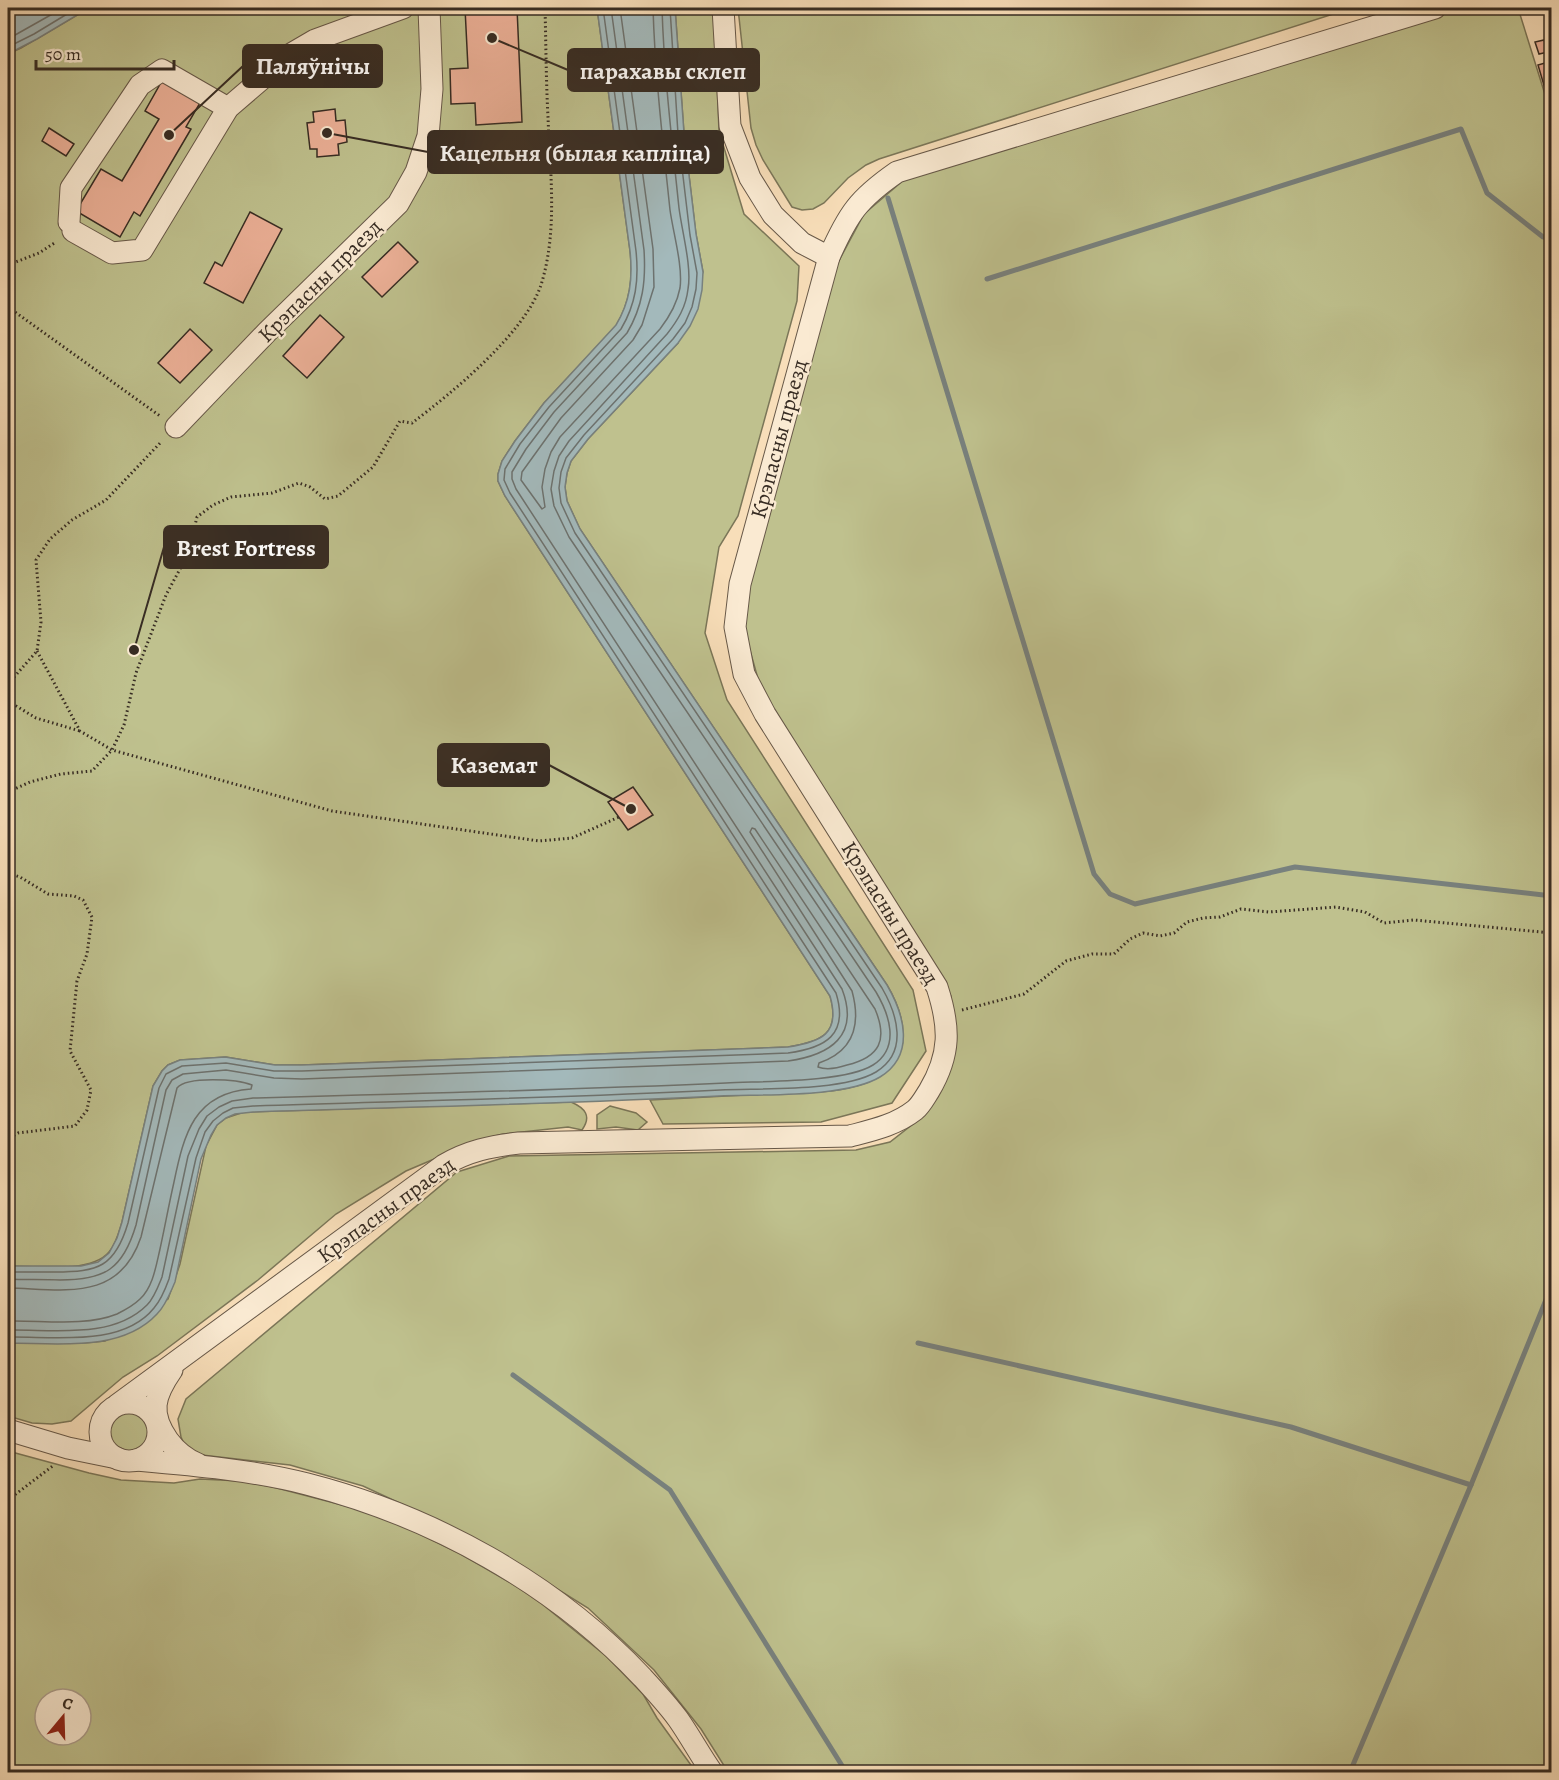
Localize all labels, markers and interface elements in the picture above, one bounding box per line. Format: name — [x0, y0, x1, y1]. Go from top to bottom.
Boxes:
scale bar — [36, 33, 174, 71]
text: 50 m — [45, 42, 81, 66]
callout: Паляўнічы — [243, 45, 382, 87]
callout: парахавы склеп — [568, 49, 759, 91]
text: Паляўнічы — [256, 50, 370, 82]
text: парахавы склеп — [580, 55, 746, 87]
callout: Кацельня (былая капліца) — [428, 131, 723, 173]
text: Кацельня (былая капліца) — [439, 137, 711, 169]
street label: Крэпасны праезд — [252, 212, 389, 349]
street label: Крэпасны праезд — [743, 356, 815, 522]
callout: Brest Fortress — [164, 526, 328, 568]
text: Brest Fortress — [176, 532, 316, 564]
callout: Каземат — [438, 744, 549, 786]
text: Каземат — [450, 749, 538, 781]
street label: Крэпасны праезд — [834, 836, 946, 991]
street label: Крэпасны праезд — [311, 1150, 461, 1270]
north arrow — [33, 1687, 93, 1747]
text: С — [59, 1692, 76, 1716]

